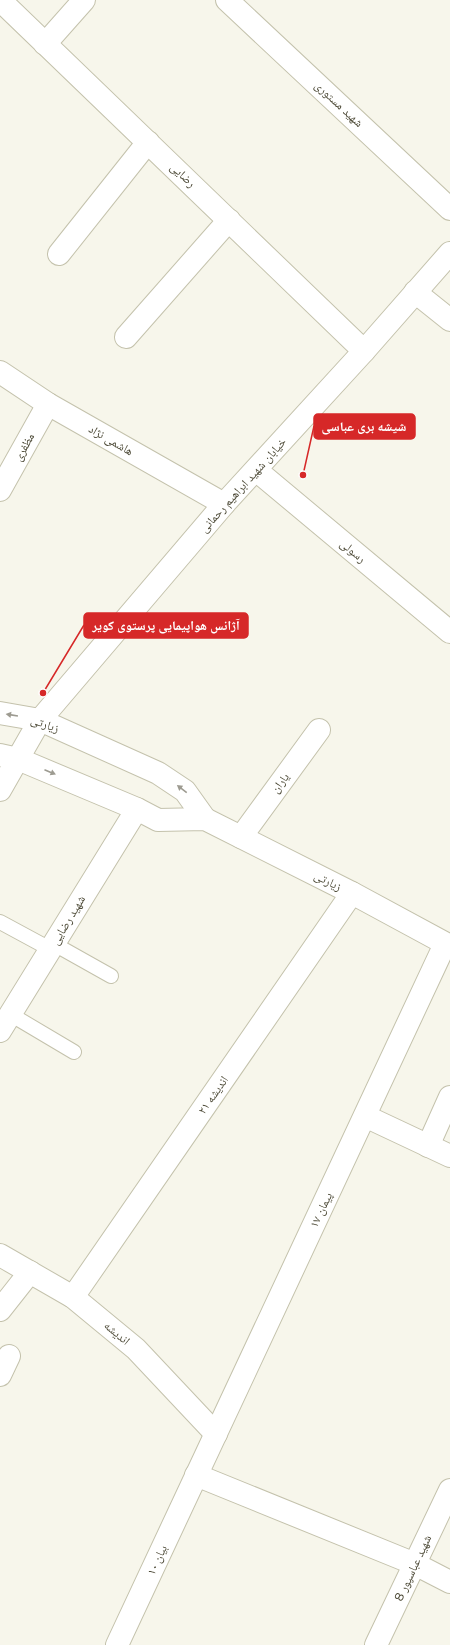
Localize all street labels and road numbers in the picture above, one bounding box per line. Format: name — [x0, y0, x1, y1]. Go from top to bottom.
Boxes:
street label: شهید مستوری — [311, 77, 367, 131]
street label: رضایی — [167, 159, 199, 191]
street label: هاشمی نژاد — [86, 421, 136, 459]
street label: مظفری — [10, 430, 38, 464]
street label: خیابان شهید ابراهیم رحمانی — [196, 434, 290, 536]
street label: رسولی — [337, 536, 370, 567]
street label: زیارتی — [29, 712, 62, 736]
street label: یاران — [267, 769, 293, 796]
street label: زیارتی — [312, 867, 345, 895]
street label: شهید رضایی — [47, 892, 89, 948]
street label: اندیشه ۲۱ — [194, 1073, 232, 1117]
street label: پیمان ۱۷ — [306, 1189, 336, 1230]
street label: اندیشه — [101, 1317, 133, 1349]
street label: شهید عباسپور 8 — [391, 1532, 435, 1604]
street label: بیان ۱۰ — [143, 1542, 171, 1578]

